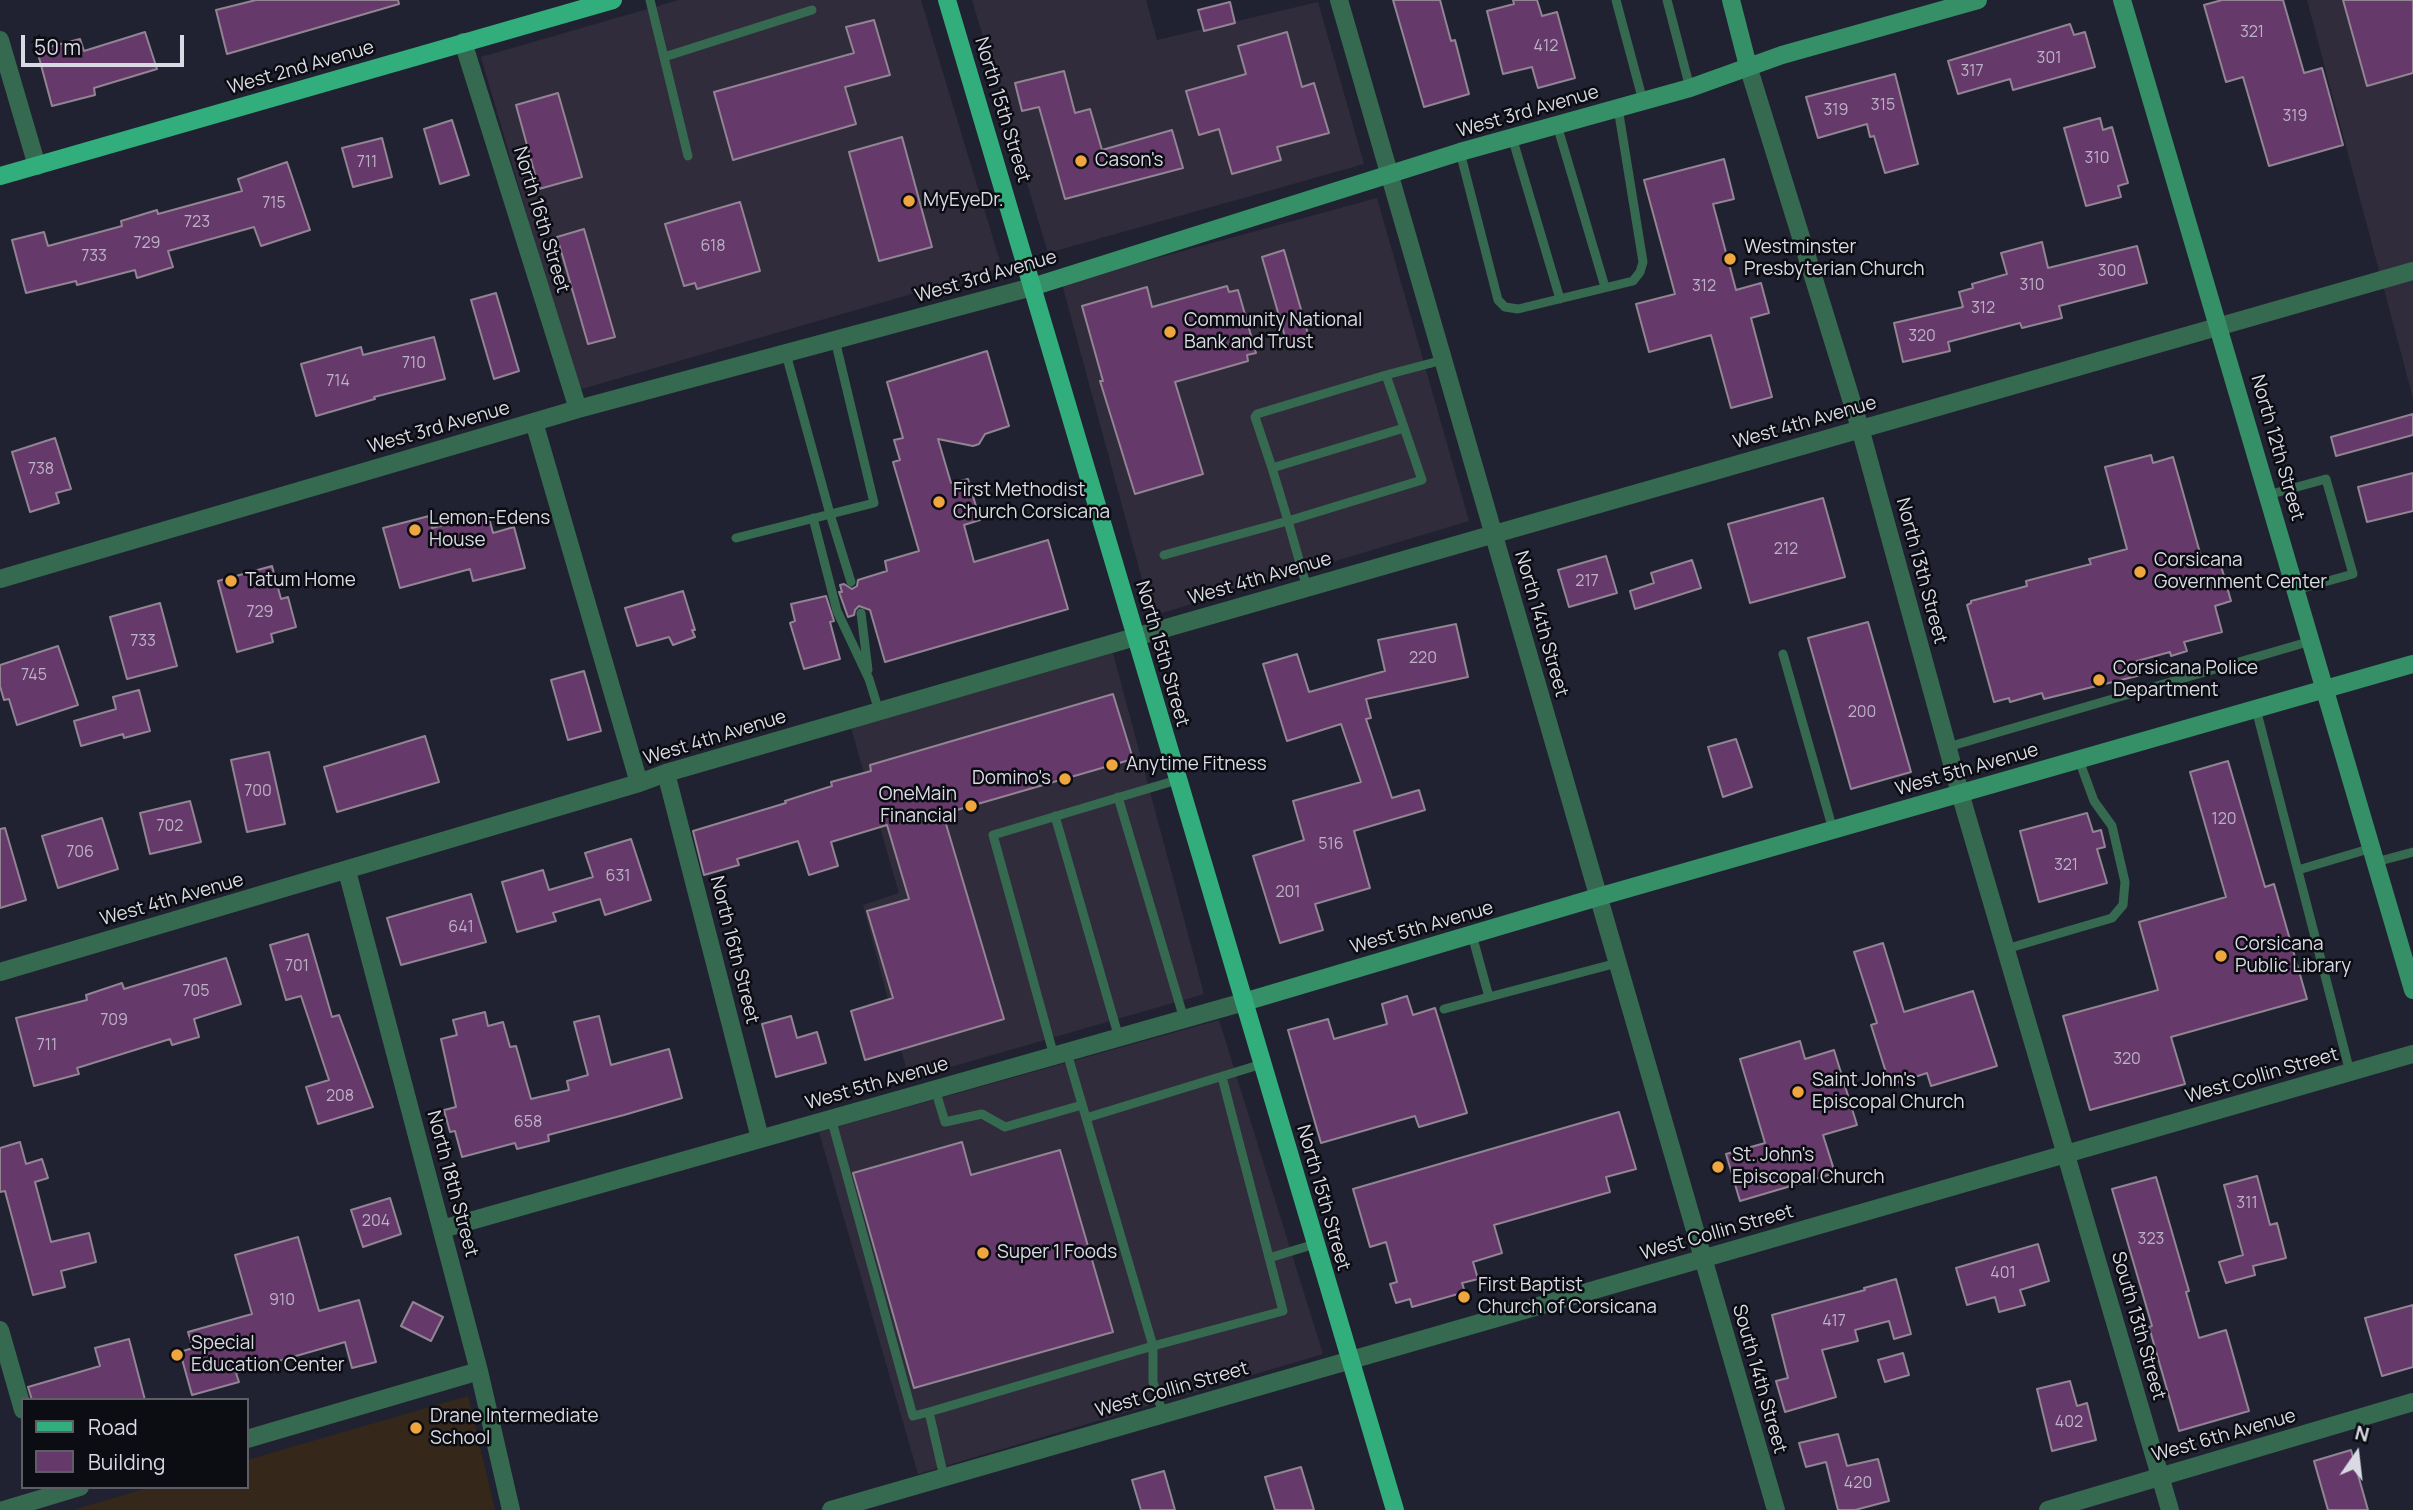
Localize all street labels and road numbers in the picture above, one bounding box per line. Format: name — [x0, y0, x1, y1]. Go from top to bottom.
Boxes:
street label: North 15th Street — [969, 35, 1035, 185]
street label: West 2nd Avenue — [225, 36, 377, 100]
street label: West 3rd Avenue — [1454, 81, 1602, 143]
street label: North 16th Street — [508, 144, 574, 296]
street label: West 3rd Avenue — [912, 246, 1060, 308]
street label: North 12th Street — [2245, 373, 2309, 523]
street label: West 4th Avenue — [1731, 392, 1879, 454]
street label: West 3rd Avenue — [365, 397, 513, 459]
street label: North 13th Street — [1891, 496, 1951, 646]
street label: West 4th Avenue — [1186, 548, 1334, 610]
street label: North 14th Street — [1509, 548, 1573, 700]
street label: North 15th Street — [1130, 578, 1194, 730]
street label: West 4th Avenue — [641, 705, 789, 771]
street label: West 5th Avenue — [1893, 739, 2041, 801]
street label: West 4th Avenue — [98, 869, 246, 931]
street label: North 16th Street — [705, 874, 763, 1026]
street label: West 5th Avenue — [1348, 897, 1496, 959]
street label: West Collin Street — [2183, 1043, 2341, 1109]
street label: West 5th Avenue — [803, 1053, 951, 1115]
street label: North 18th Street — [421, 1108, 483, 1260]
street label: North 15th Street — [1291, 1122, 1355, 1274]
street label: West Collin Street — [1638, 1200, 1796, 1266]
street label: South 13th Street — [2106, 1249, 2170, 1403]
street label: South 14th Street — [1727, 1302, 1791, 1456]
street label: West Collin Street — [1093, 1357, 1251, 1423]
street label: West 6th Avenue — [2149, 1405, 2299, 1467]

